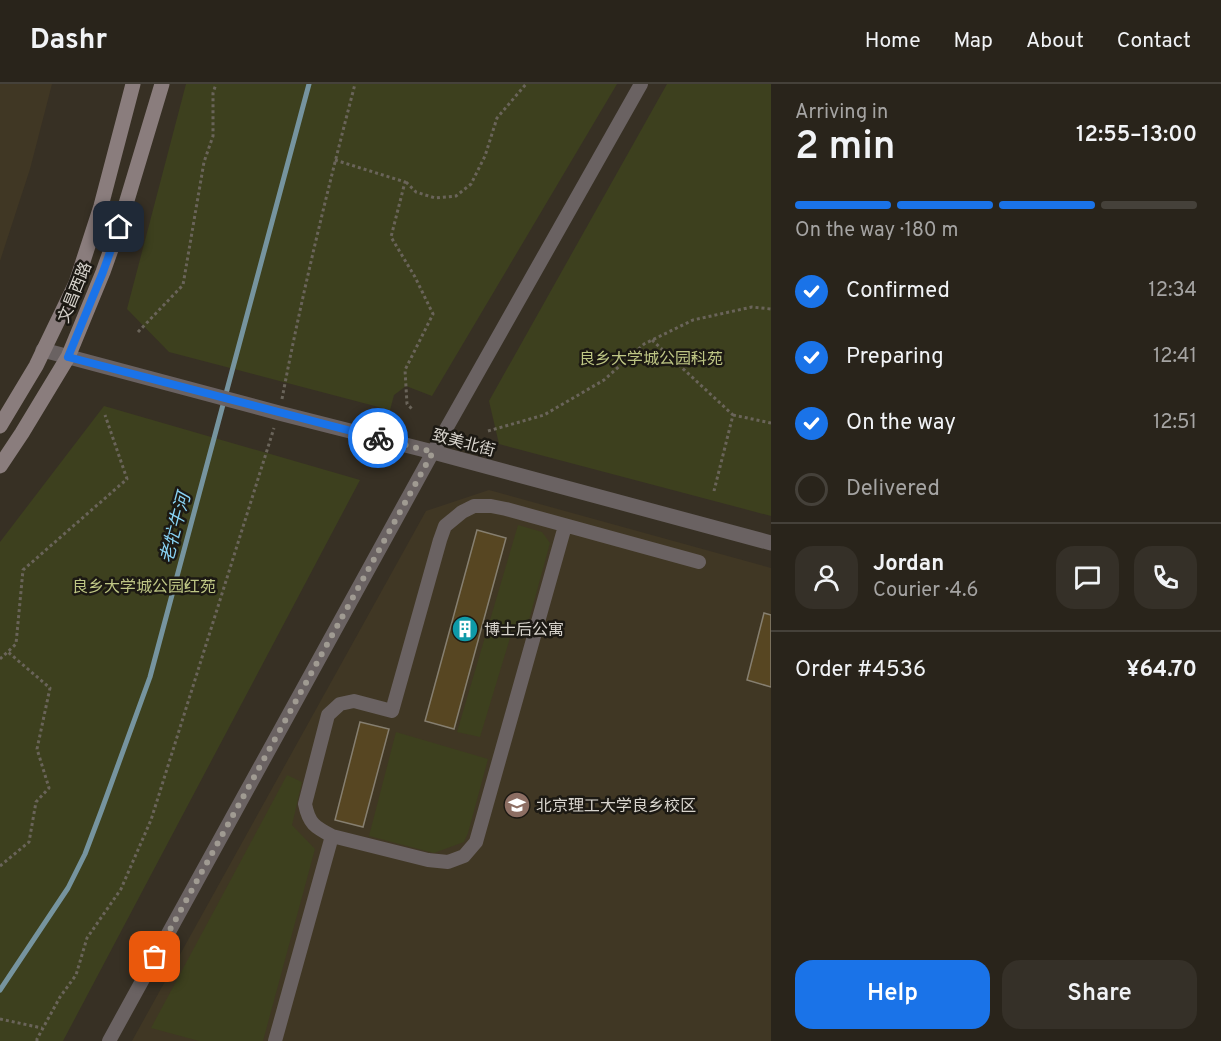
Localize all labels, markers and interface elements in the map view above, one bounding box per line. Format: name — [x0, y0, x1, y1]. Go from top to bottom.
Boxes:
text: Dashr — [30, 23, 107, 59]
text: Home — [865, 28, 921, 55]
text: Map — [954, 28, 993, 55]
text: About — [1026, 28, 1084, 55]
text: Contact — [1117, 28, 1191, 55]
text: Arriving in — [795, 100, 888, 126]
text: 12:55–13:00 — [1076, 122, 1197, 149]
text: 2 min — [795, 124, 896, 173]
pin — [93, 201, 144, 252]
icon: home — [102, 210, 135, 243]
text: On the way · 180 m — [795, 218, 958, 244]
street label: 文昌西路 — [55, 259, 97, 326]
icon: check — [795, 275, 828, 308]
text: Confirmed — [846, 278, 950, 305]
text: 12:34 — [1148, 278, 1197, 304]
icon: check — [795, 341, 828, 374]
text: Preparing — [846, 344, 944, 371]
text: 12:41 — [1153, 344, 1197, 370]
park label: 良乡大学城公园·科苑 — [579, 350, 723, 370]
icon: check — [795, 407, 828, 440]
courier — [348, 408, 408, 468]
text: On the way — [846, 410, 956, 437]
text: 12:51 — [1153, 410, 1197, 436]
icon: bike — [362, 422, 395, 455]
street label: 致美北街 — [430, 425, 497, 462]
text: Delivered — [846, 476, 940, 503]
water label: 老牤牛河 — [156, 488, 198, 566]
button: person — [795, 546, 858, 609]
button: chat — [1056, 546, 1119, 609]
button: phone — [1134, 546, 1197, 609]
text: Jordan — [873, 551, 944, 578]
park label: 良乡大学城公园·红苑 — [72, 578, 216, 598]
text: Courier · 4.6 — [873, 578, 978, 604]
building icon: 博士后公寓 — [450, 614, 480, 644]
place label: 博士后公寓 — [484, 621, 564, 641]
text: Order #4536 — [795, 657, 926, 684]
text: ¥64.70 — [1126, 657, 1197, 684]
school or university icon: 北京理工大学良乡校区 — [502, 790, 532, 820]
place label: 北京理工大学良乡校区 — [536, 797, 696, 817]
pin — [129, 931, 180, 982]
icon: bag — [138, 940, 171, 973]
button: Help — [795, 960, 990, 1029]
button: Share — [1002, 960, 1197, 1029]

